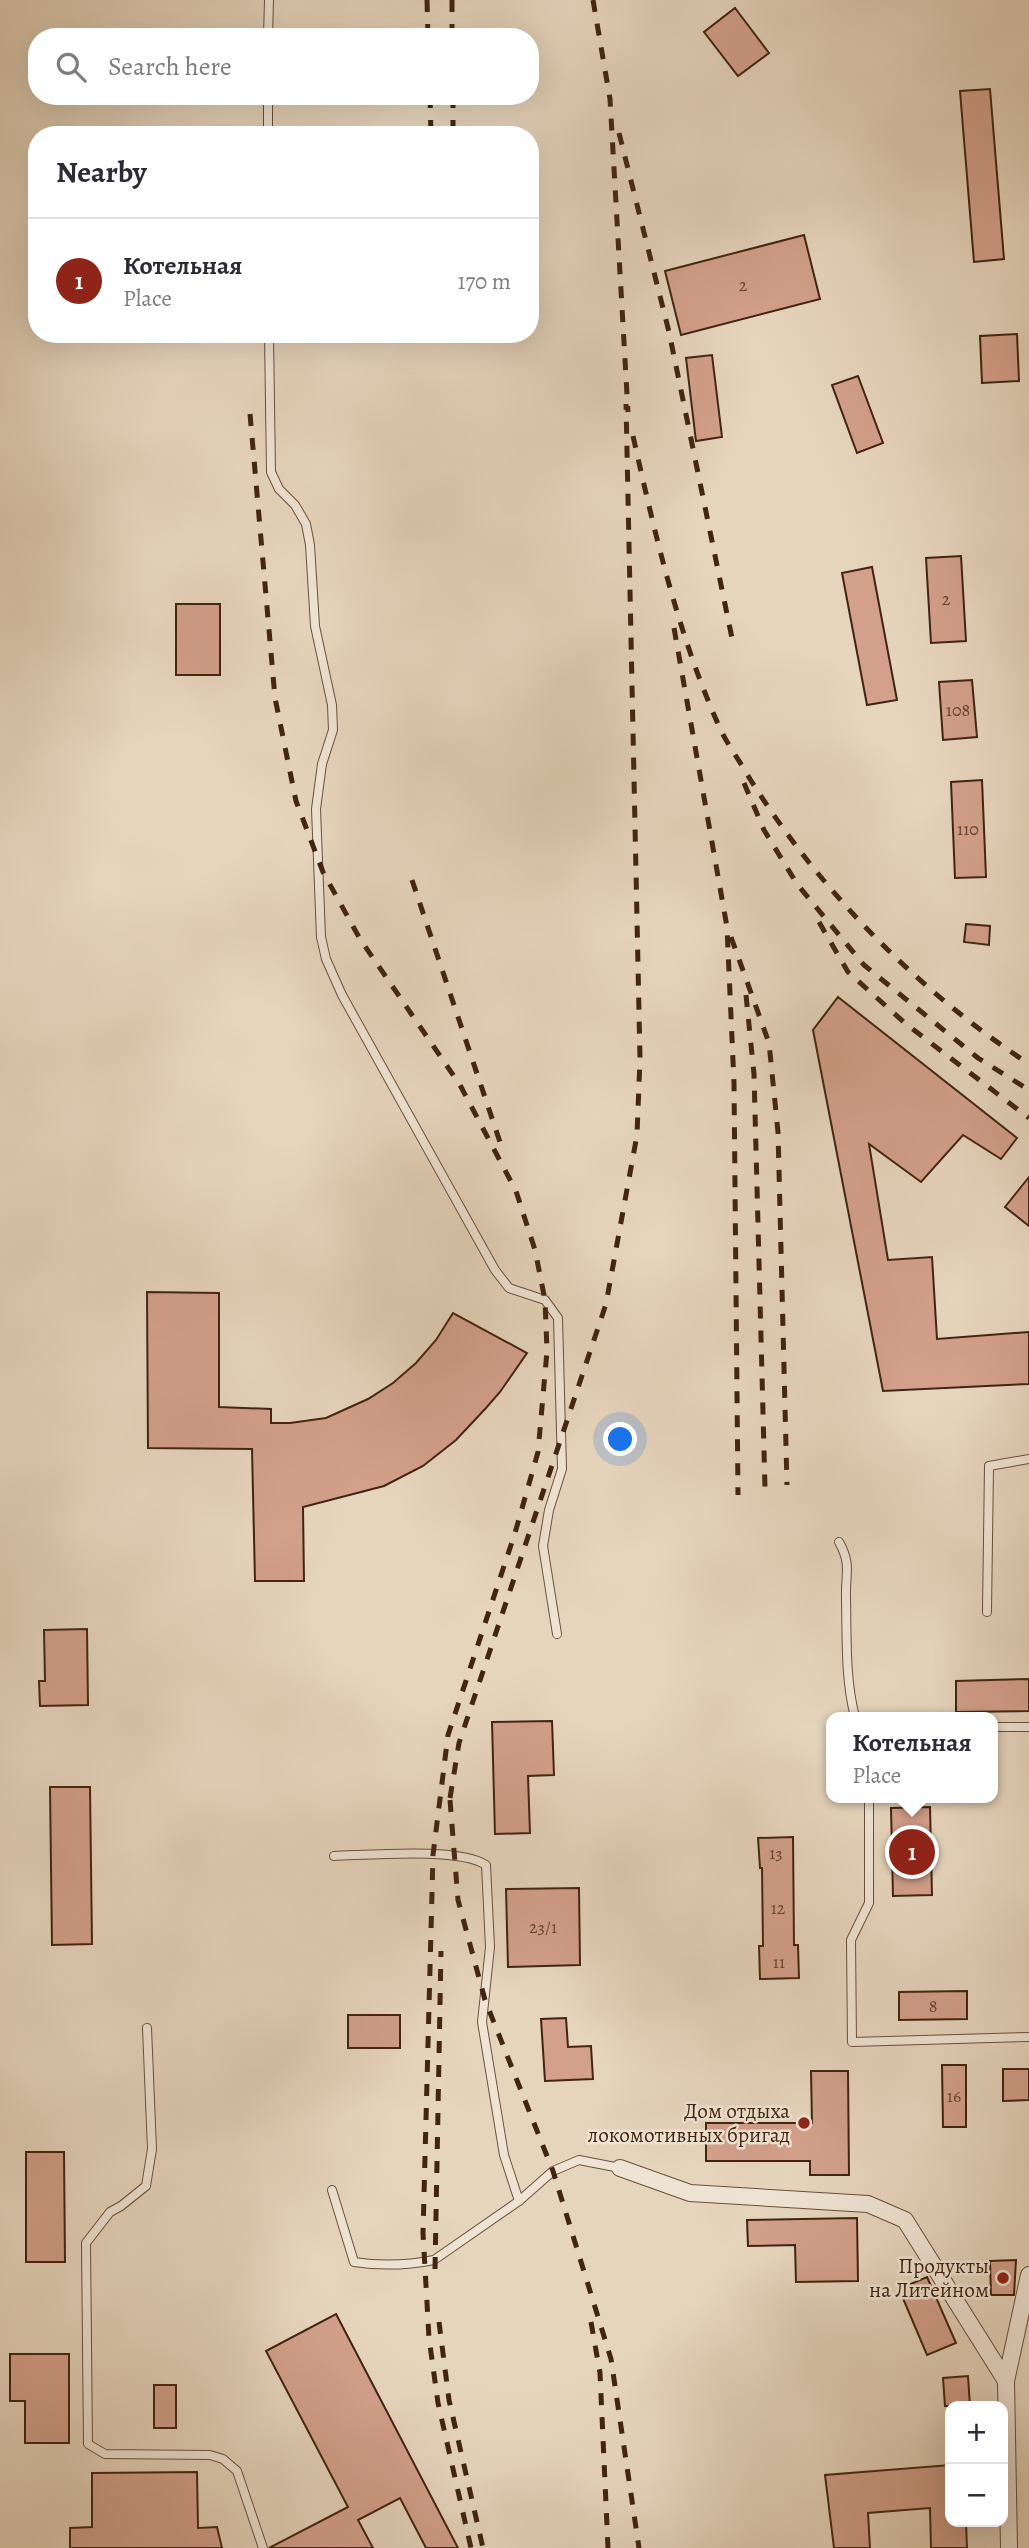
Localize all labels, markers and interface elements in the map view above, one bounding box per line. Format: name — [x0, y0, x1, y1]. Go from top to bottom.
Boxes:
search box — [28, 28, 539, 105]
icon: search — [52, 48, 90, 86]
text: Search here — [108, 49, 232, 84]
text: Nearby — [56, 152, 147, 192]
text: Котельная — [123, 248, 242, 283]
text: 1 — [75, 266, 83, 297]
text: 170 m — [458, 266, 511, 297]
house number: 2 — [739, 273, 748, 297]
text: Place — [123, 283, 172, 314]
house number: 2 — [942, 587, 951, 611]
house number: 108 — [946, 698, 970, 722]
house number: 110 — [957, 817, 979, 841]
your location — [603, 1422, 637, 1456]
popup — [826, 1712, 998, 1803]
text: Котельная — [852, 1725, 972, 1760]
text: Place — [852, 1760, 901, 1791]
pin: 1 — [889, 1826, 935, 1878]
house number: 13 — [769, 1841, 783, 1865]
house number: 12 — [771, 1896, 786, 1920]
house number: 23/1 — [529, 1915, 557, 1939]
house number: 11 — [773, 1950, 785, 1974]
house number: 8 — [929, 1994, 937, 2018]
house number: 16 — [947, 2084, 961, 2108]
place label: Дом отдыха локомотивных бригад — [588, 2097, 790, 2149]
marker: Дом отдыха локомотивных бригад — [796, 2115, 812, 2131]
place label: Продукты на Литейном — [869, 2252, 989, 2304]
marker: Продукты на Литейном — [995, 2270, 1011, 2286]
map controls — [945, 2401, 1008, 2527]
button: + — [945, 2401, 1008, 2464]
button: − — [945, 2464, 1008, 2527]

